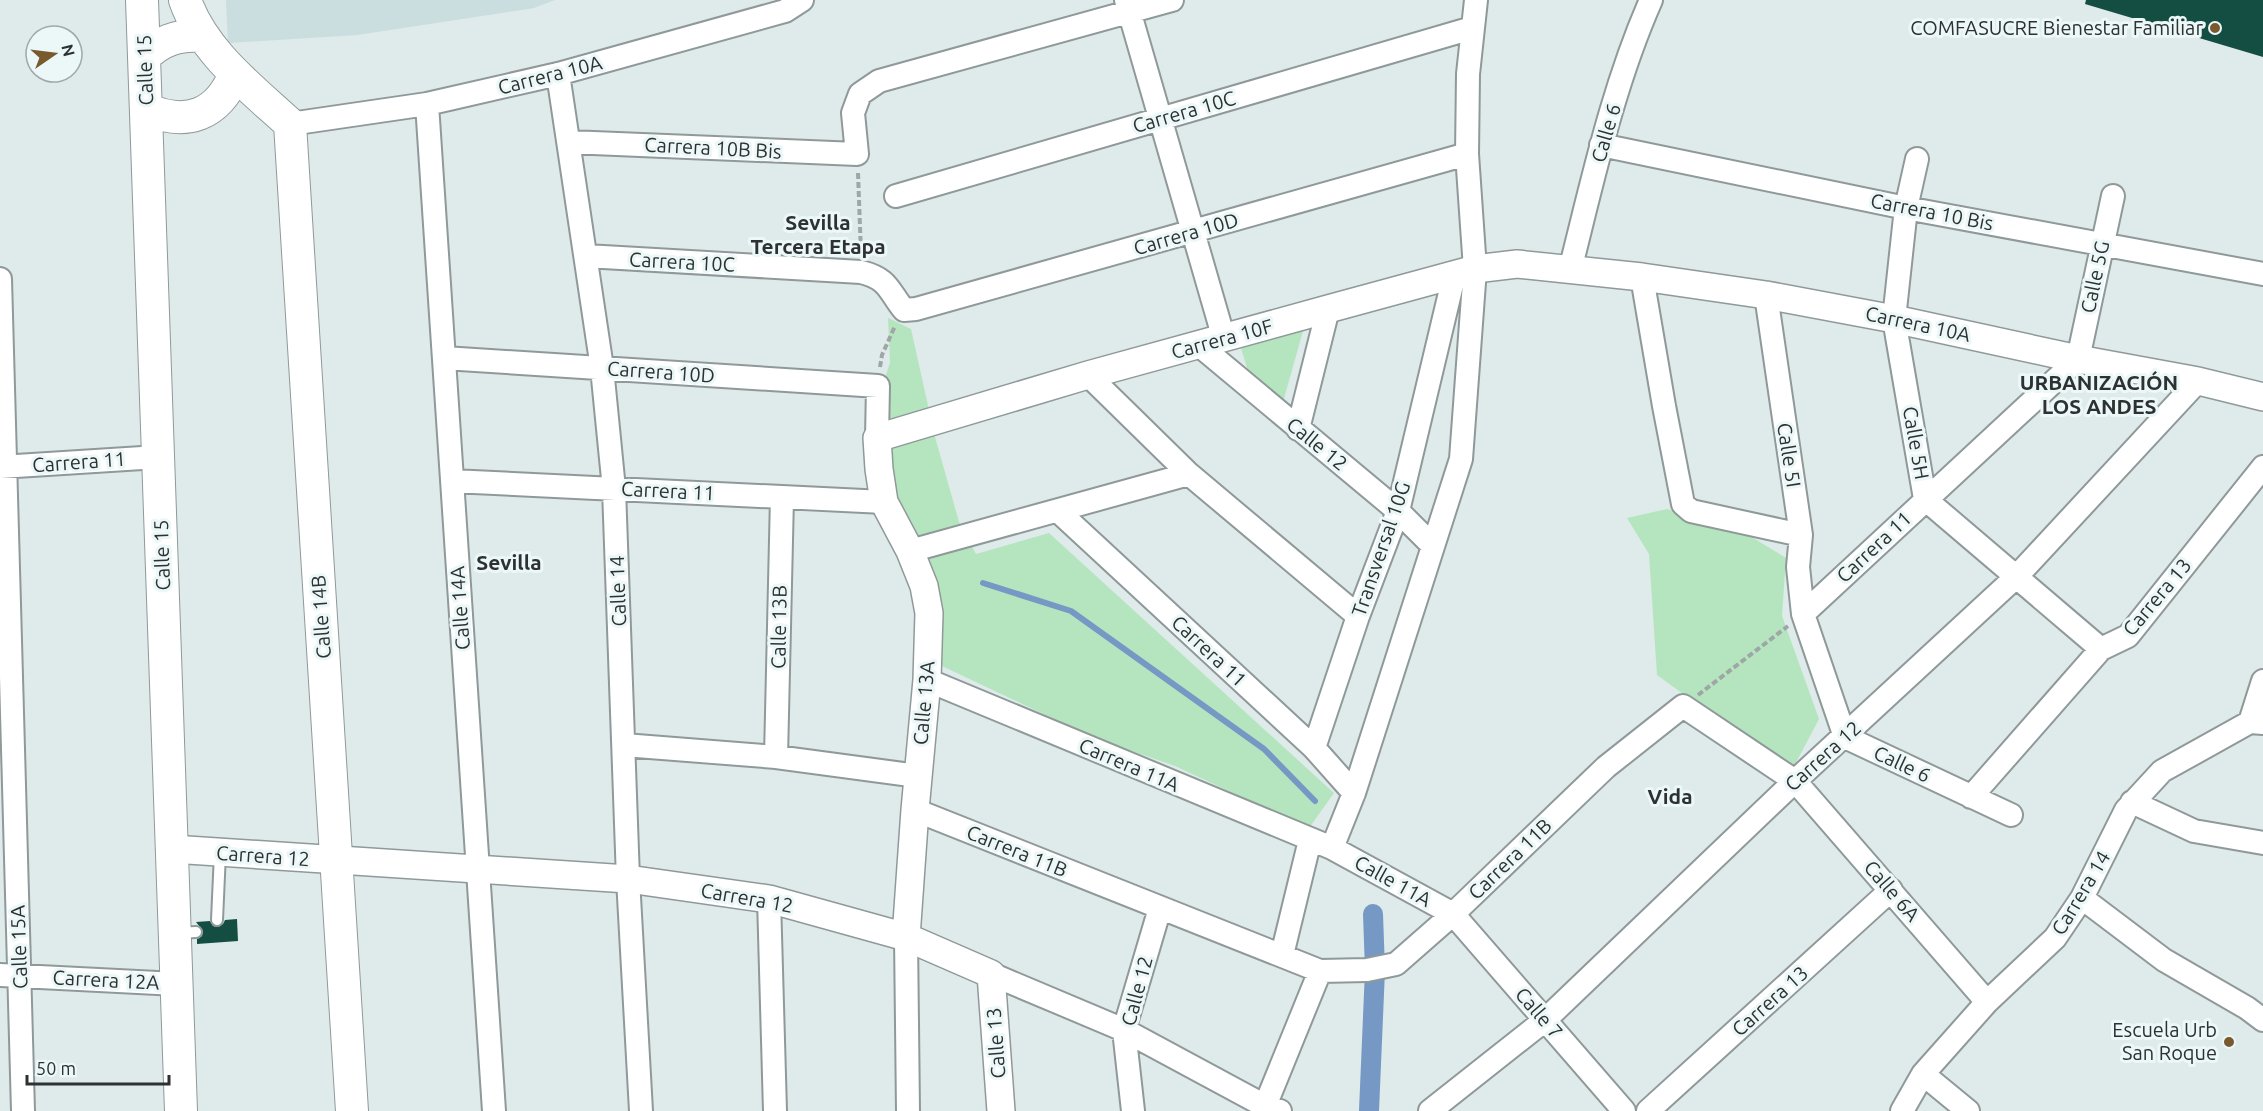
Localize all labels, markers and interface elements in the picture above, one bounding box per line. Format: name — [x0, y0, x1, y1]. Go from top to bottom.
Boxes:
place label: COMFASUCRE Bienestar Familiar — [1910, 16, 2203, 39]
marker: COMFASUCRE Bienestar Familiar — [2208, 21, 2222, 35]
north arrow — [24, 24, 84, 84]
street label: Calle 15 — [132, 34, 157, 106]
text: N — [58, 42, 79, 58]
street label: Carrera 10A — [495, 50, 604, 99]
street label: Carrera 10C — [1130, 86, 1238, 137]
street label: Calle 6 — [1586, 101, 1625, 165]
street label: Carrera 10B Bis — [644, 132, 782, 163]
street label: Carrera 10 Bis — [1869, 188, 1995, 235]
street label: Carrera 10D — [1131, 208, 1241, 259]
district label: Sevilla Tercera Etapa — [750, 210, 886, 258]
street label: Calle 5G — [2076, 239, 2113, 315]
street label: Carrera 10C — [629, 247, 736, 276]
street label: Carrera 10A — [1864, 301, 1973, 346]
street label: Carrera 10F — [1169, 314, 1275, 363]
street label: Carrera 10D — [606, 356, 716, 387]
district label: URBANIZACIÓN LOS ANDES — [2020, 370, 2178, 418]
street label: Calle 5H — [1899, 405, 1934, 481]
street label: Calle 12 — [1282, 412, 1352, 475]
street label: Calle 5I — [1773, 421, 1806, 489]
street label: Carrera 11 — [31, 447, 127, 476]
street label: Carrera 11 — [621, 477, 715, 504]
street label: Transversal 10G — [1347, 478, 1414, 619]
street label: Carrera 11 — [1832, 506, 1916, 587]
street label: Calle 15 — [149, 519, 174, 591]
district label: Sevilla — [476, 550, 542, 574]
street label: Carrera 13 — [2118, 553, 2196, 640]
street label: Calle 14 — [605, 555, 630, 627]
street label: Calle 14A — [445, 565, 474, 651]
street label: Calle 14B — [306, 574, 335, 660]
street label: Calle 13B — [766, 585, 791, 669]
street label: Carrera 11 — [1167, 610, 1251, 691]
street label: Calle 13A — [908, 660, 939, 746]
street label: Carrera 12 — [1780, 716, 1865, 796]
street label: Carrera 11A — [1076, 733, 1183, 796]
street label: Calle 6 — [1870, 740, 1934, 787]
district label: Vida — [1647, 784, 1693, 808]
street label: Carrera 11B — [1463, 813, 1556, 904]
street label: Carrera 11B — [964, 820, 1071, 881]
street label: Carrera 12 — [215, 841, 311, 870]
street label: Carrera 14 — [2047, 847, 2115, 939]
street label: Calle 11A — [1351, 850, 1436, 911]
street label: Calle 6A — [1860, 856, 1925, 926]
street label: Carrera 12 — [699, 878, 795, 917]
street label: Calle 15A — [6, 905, 31, 990]
street label: Calle 12 — [1116, 953, 1157, 1028]
street label: Carrera 13 — [1727, 961, 1812, 1041]
street label: Carrera 12A — [52, 965, 160, 994]
street label: Calle 7 — [1511, 983, 1568, 1043]
street label: Calle 13 — [982, 1007, 1009, 1079]
place label: Escuela Urb San Roque — [2112, 1018, 2217, 1064]
marker: Escuela Urb San Roque — [2222, 1035, 2236, 1049]
scale bar — [27, 1048, 170, 1086]
text: 50 m — [36, 1058, 76, 1078]

